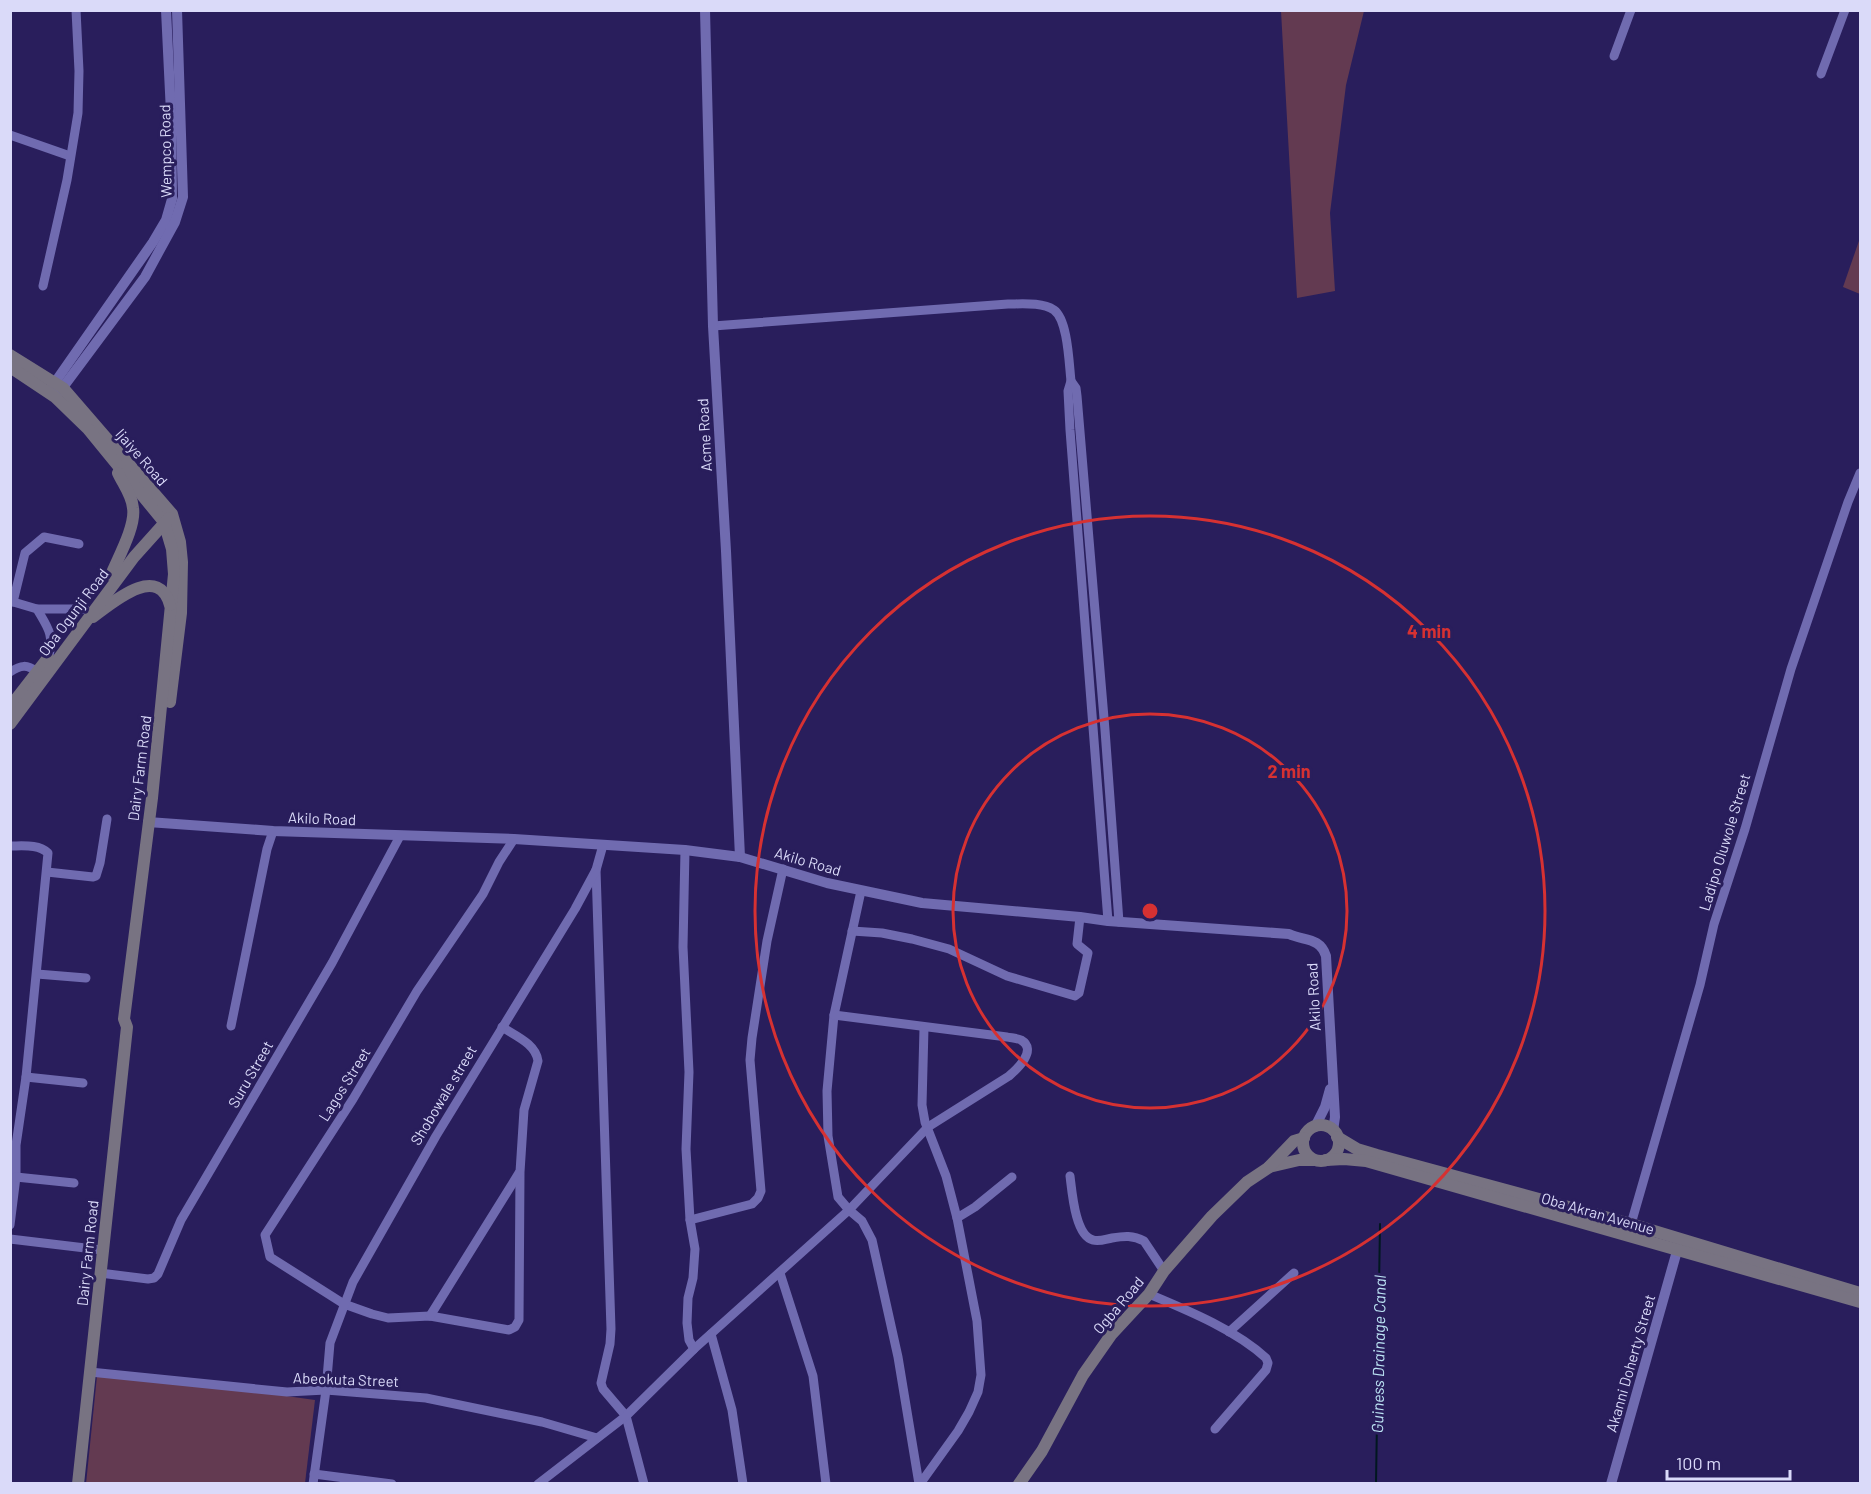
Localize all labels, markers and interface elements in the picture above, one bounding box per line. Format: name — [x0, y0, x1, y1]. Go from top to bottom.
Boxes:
street label: Wempco Road — [155, 104, 175, 198]
street label: Acme Road — [693, 398, 715, 472]
street label: Ijaiye Road — [112, 425, 172, 489]
street label: Oba Ogunji Road — [34, 565, 112, 659]
text: 4 min — [1407, 620, 1451, 642]
street label: Dairy Farm Road — [124, 714, 154, 822]
text: 2 min — [1267, 760, 1311, 782]
street label: Ladipo Oluwole Street — [1695, 771, 1753, 913]
street label: Akilo Road — [288, 808, 356, 828]
street label: Akilo Road — [773, 843, 843, 879]
centre of rings — [1140, 901, 1160, 921]
street label: Akilo Road — [1302, 962, 1324, 1032]
street label: Suru Street — [224, 1037, 276, 1111]
street label: Shobowale street — [406, 1042, 480, 1148]
street label: Lagos Street — [314, 1044, 374, 1124]
street label: Oba Akran Avenue — [1539, 1188, 1657, 1238]
street label: Dairy Farm Road — [72, 1199, 102, 1307]
street label: Ogba Road — [1089, 1273, 1147, 1337]
water label: Guiness Drainage Canal — [1367, 1274, 1389, 1433]
street label: Akanni Doherty Street — [1602, 1292, 1658, 1434]
street label: Abeokuta Street — [293, 1368, 399, 1390]
scale bar — [1667, 1443, 1790, 1481]
text: 100 m — [1676, 1452, 1721, 1474]

